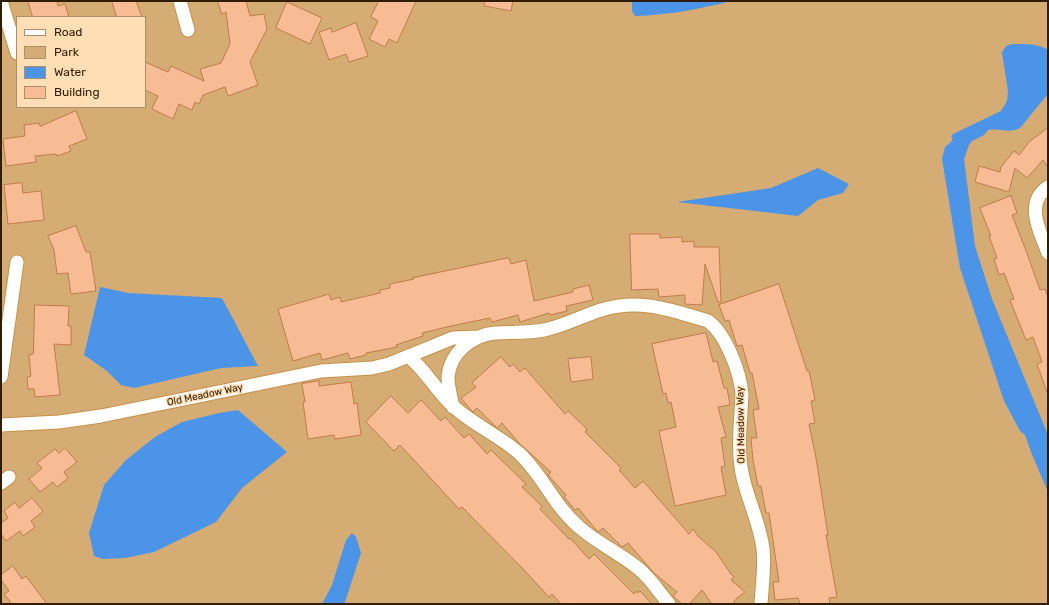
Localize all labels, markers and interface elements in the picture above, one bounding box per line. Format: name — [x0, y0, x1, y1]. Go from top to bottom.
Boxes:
legend — [16, 16, 146, 108]
text: Road — [54, 25, 82, 39]
text: Park — [54, 45, 79, 59]
text: Water — [54, 65, 86, 79]
text: Building — [54, 85, 100, 99]
street label: Old Meadow Way — [166, 381, 244, 409]
street label: Old Meadow Way — [734, 386, 748, 464]

